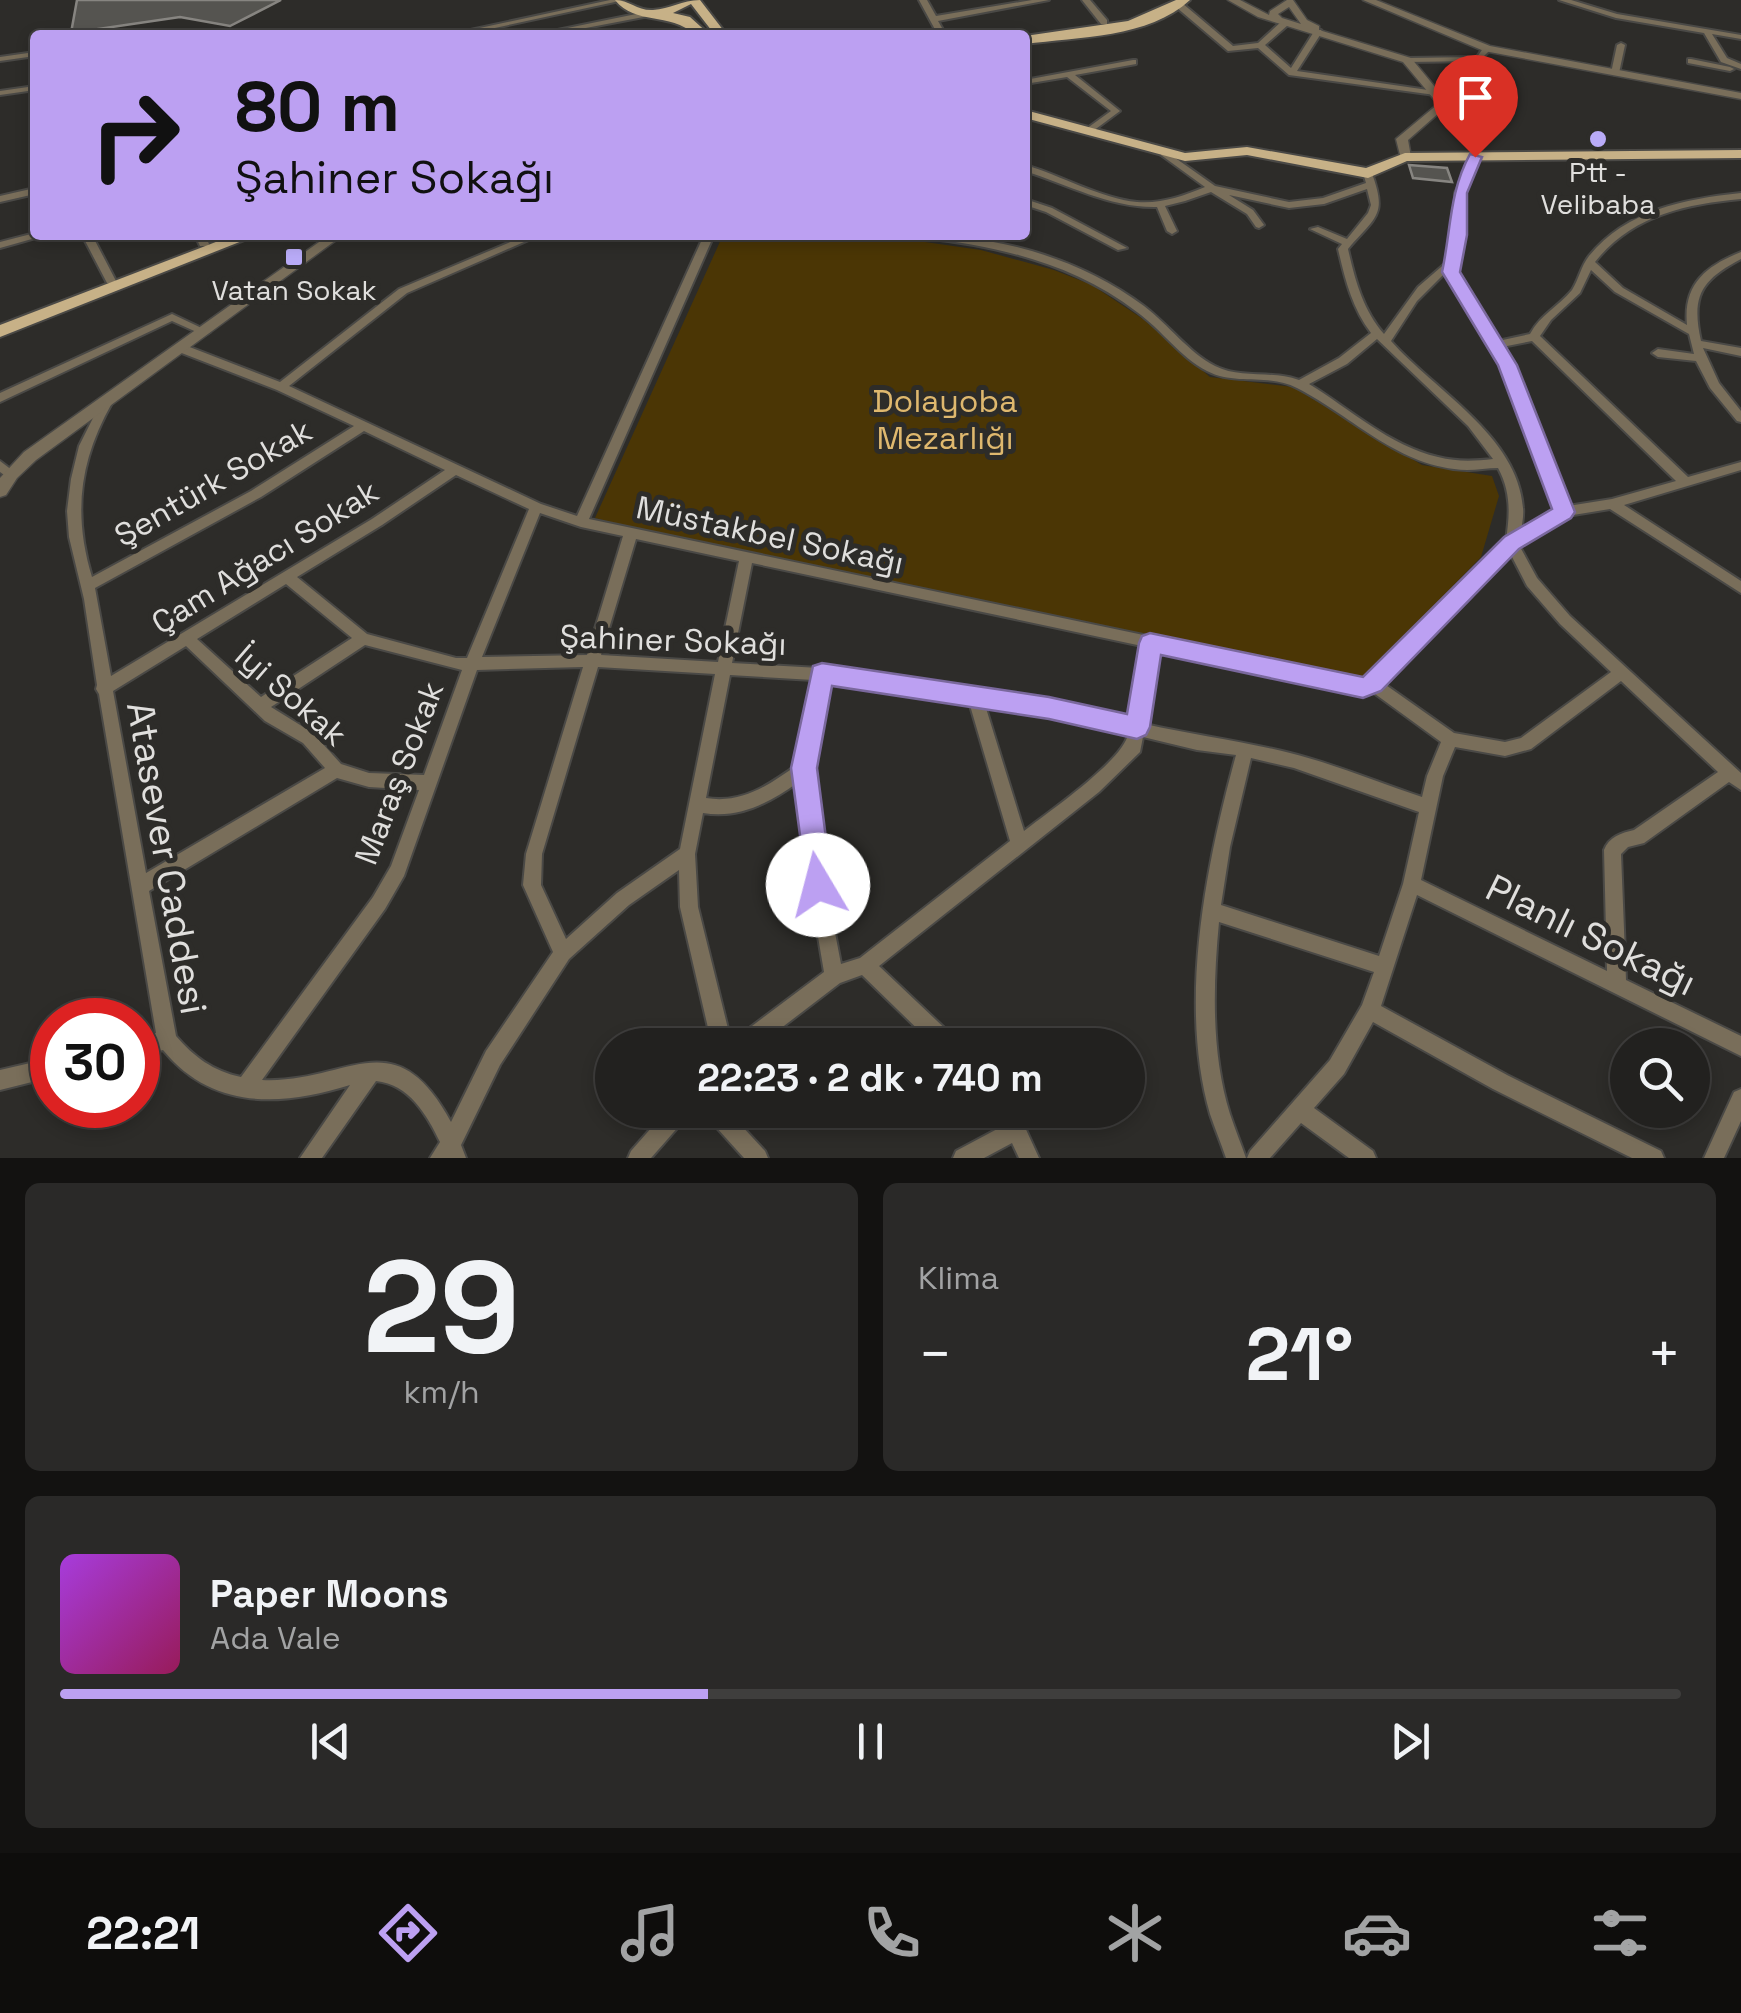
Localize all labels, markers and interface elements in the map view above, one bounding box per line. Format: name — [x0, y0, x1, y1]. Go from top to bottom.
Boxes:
pin — [1433, 55, 1518, 158]
text: 80 m — [235, 62, 400, 151]
icon: right — [70, 70, 200, 200]
icon: arrive — [1448, 70, 1503, 125]
marker: Ptt - Velibaba — [1587, 128, 1609, 150]
text: Şahiner Sokağı — [235, 149, 554, 206]
place label: Ptt - Velibaba — [1541, 154, 1655, 222]
marker: Vatan Sokak — [283, 246, 305, 268]
place label: Vatan Sokak — [211, 272, 377, 308]
park label: Dolayoba Mezarlığı — [872, 381, 1018, 458]
street label: Şentürk Sokak — [107, 410, 319, 556]
street label: Çam Ağacı Sokak — [144, 471, 386, 643]
street label: Müstakbel Sokağı — [633, 487, 907, 583]
street label: Şahiner Sokağı — [559, 616, 787, 664]
street label: İyi Sokak — [227, 636, 355, 754]
street label: Maraş Sokak — [346, 676, 452, 870]
street label: Atasever Caddesi — [116, 698, 218, 1018]
position arrow — [766, 833, 870, 937]
street label: Planlı Sokağı — [1478, 864, 1704, 1006]
speed limit sign: 30 — [30, 998, 160, 1128]
map controls — [1610, 1028, 1710, 1128]
button: search — [1610, 1028, 1710, 1128]
text: 22:23 · 2 dk · 740 m — [697, 1054, 1043, 1102]
text: 29 — [363, 1224, 520, 1390]
text: Klima — [918, 1258, 999, 1298]
text: 21° — [1245, 1306, 1354, 1402]
text: − — [918, 1319, 952, 1389]
text: + — [1647, 1319, 1681, 1389]
text: km/h — [403, 1372, 480, 1412]
text: Paper Moons — [210, 1570, 449, 1618]
text: Ada Vale — [210, 1618, 341, 1658]
icon: previous — [303, 1714, 358, 1769]
icon: pause — [843, 1714, 898, 1769]
icon: next — [1383, 1714, 1438, 1769]
icon: directions — [373, 1898, 443, 1968]
icon: music — [615, 1898, 685, 1968]
icon: phone — [857, 1898, 927, 1968]
icon: climate — [1100, 1898, 1170, 1968]
icon: car — [1342, 1898, 1412, 1968]
icon: filters — [1585, 1898, 1655, 1968]
text: 22:21 — [86, 1905, 200, 1962]

